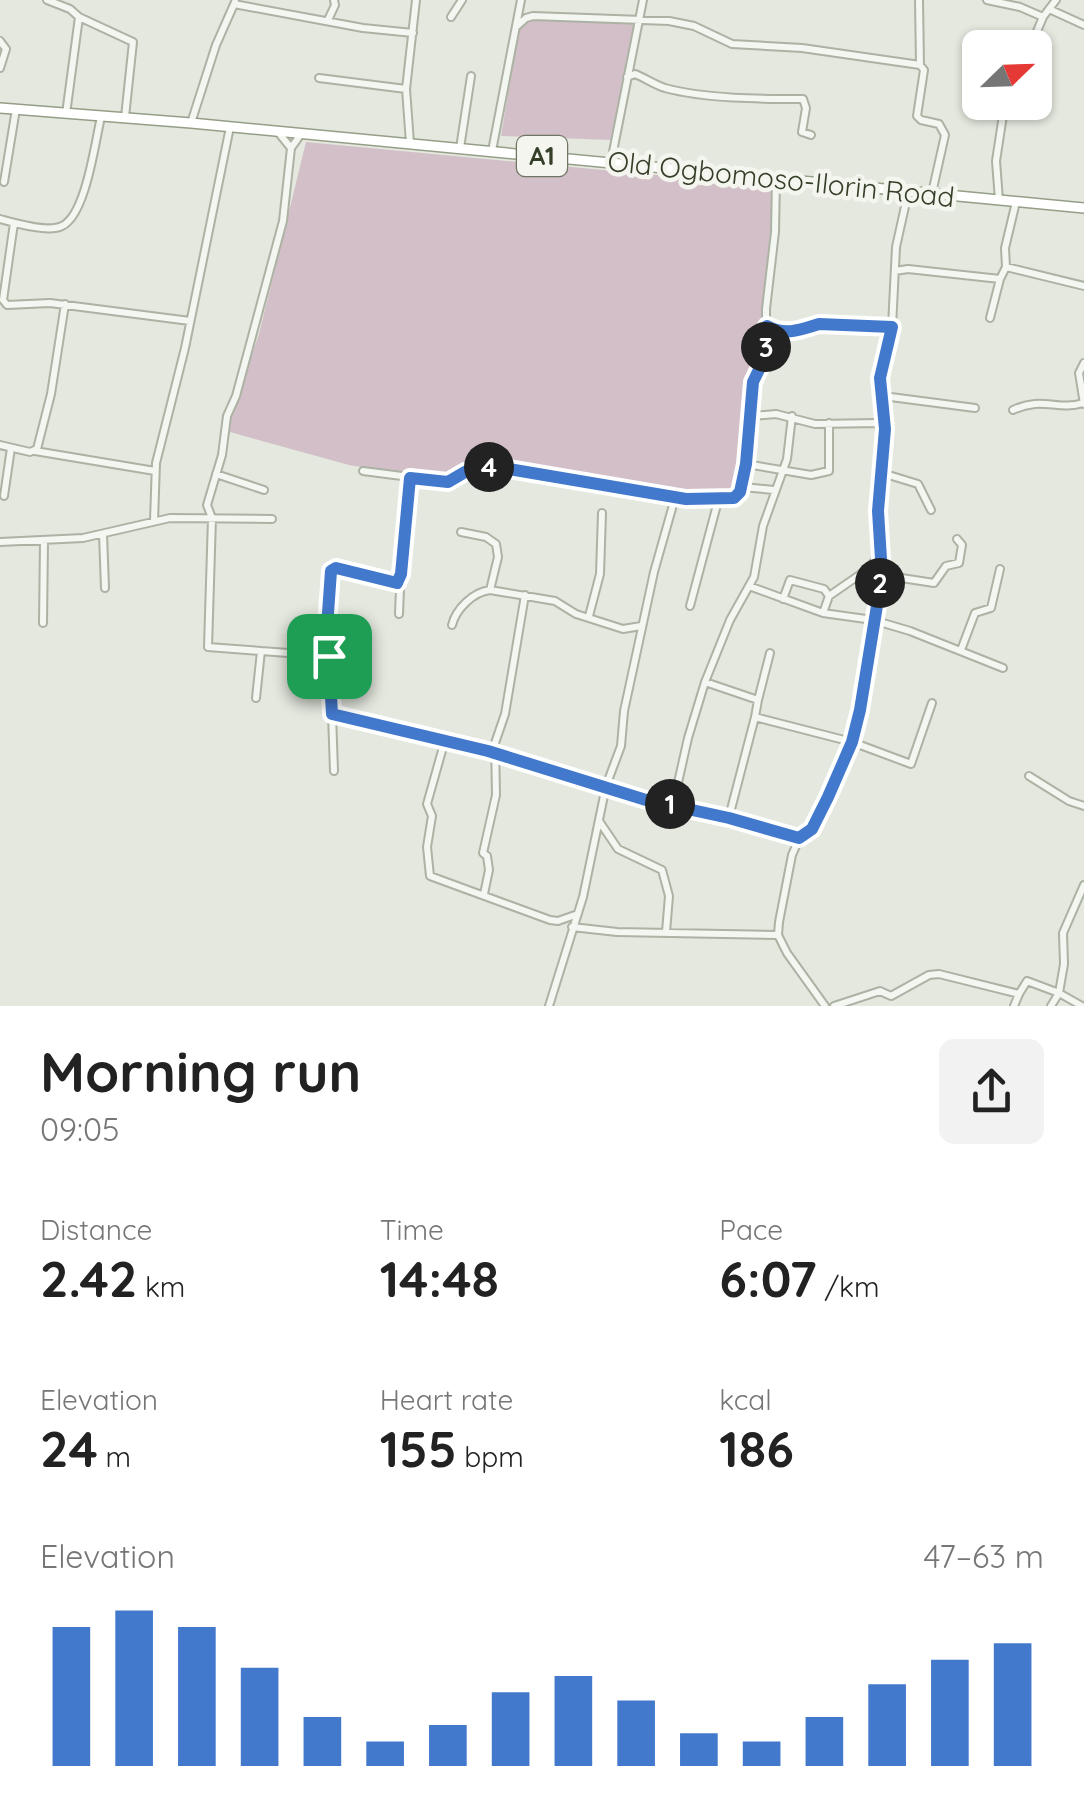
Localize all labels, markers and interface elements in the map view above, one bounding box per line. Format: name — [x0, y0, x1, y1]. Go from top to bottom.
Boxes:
north arrow — [962, 30, 1052, 120]
map controls — [962, 30, 1052, 120]
road number: A1 — [517, 136, 567, 176]
street label: Old Ogbomoso-Ilorin Road — [606, 143, 956, 214]
pin: 3 — [741, 322, 791, 372]
text: 3 — [758, 329, 774, 364]
pin: 4 — [464, 442, 514, 492]
text: 4 — [481, 449, 497, 484]
pin: 2 — [855, 558, 905, 608]
text: 2 — [872, 565, 888, 600]
pin — [287, 614, 372, 699]
icon: arrive — [302, 629, 357, 684]
pin: 1 — [645, 779, 695, 829]
text: 1 — [665, 786, 675, 821]
text: Morning run — [40, 1037, 361, 1106]
button: share — [939, 1039, 1044, 1144]
text: 09:05 — [40, 1109, 119, 1149]
text: Distance — [40, 1212, 152, 1247]
text: Time — [380, 1212, 444, 1247]
text: Pace — [719, 1212, 783, 1247]
text: 2.42 — [40, 1247, 137, 1310]
text: 14:48 — [380, 1247, 499, 1310]
text: 6:07 — [719, 1247, 817, 1310]
text: km — [137, 1269, 185, 1304]
text: /km — [817, 1269, 880, 1304]
text: Elevation — [40, 1382, 158, 1417]
text: Heart rate — [380, 1382, 513, 1417]
text: kcal — [719, 1382, 772, 1417]
text: 24 — [40, 1417, 98, 1480]
text: 155 — [380, 1417, 457, 1480]
text: 186 — [719, 1417, 794, 1480]
text: m — [98, 1439, 131, 1474]
text: bpm — [457, 1439, 524, 1474]
text: Elevation — [40, 1536, 175, 1576]
text: 47–63 m — [923, 1536, 1044, 1576]

